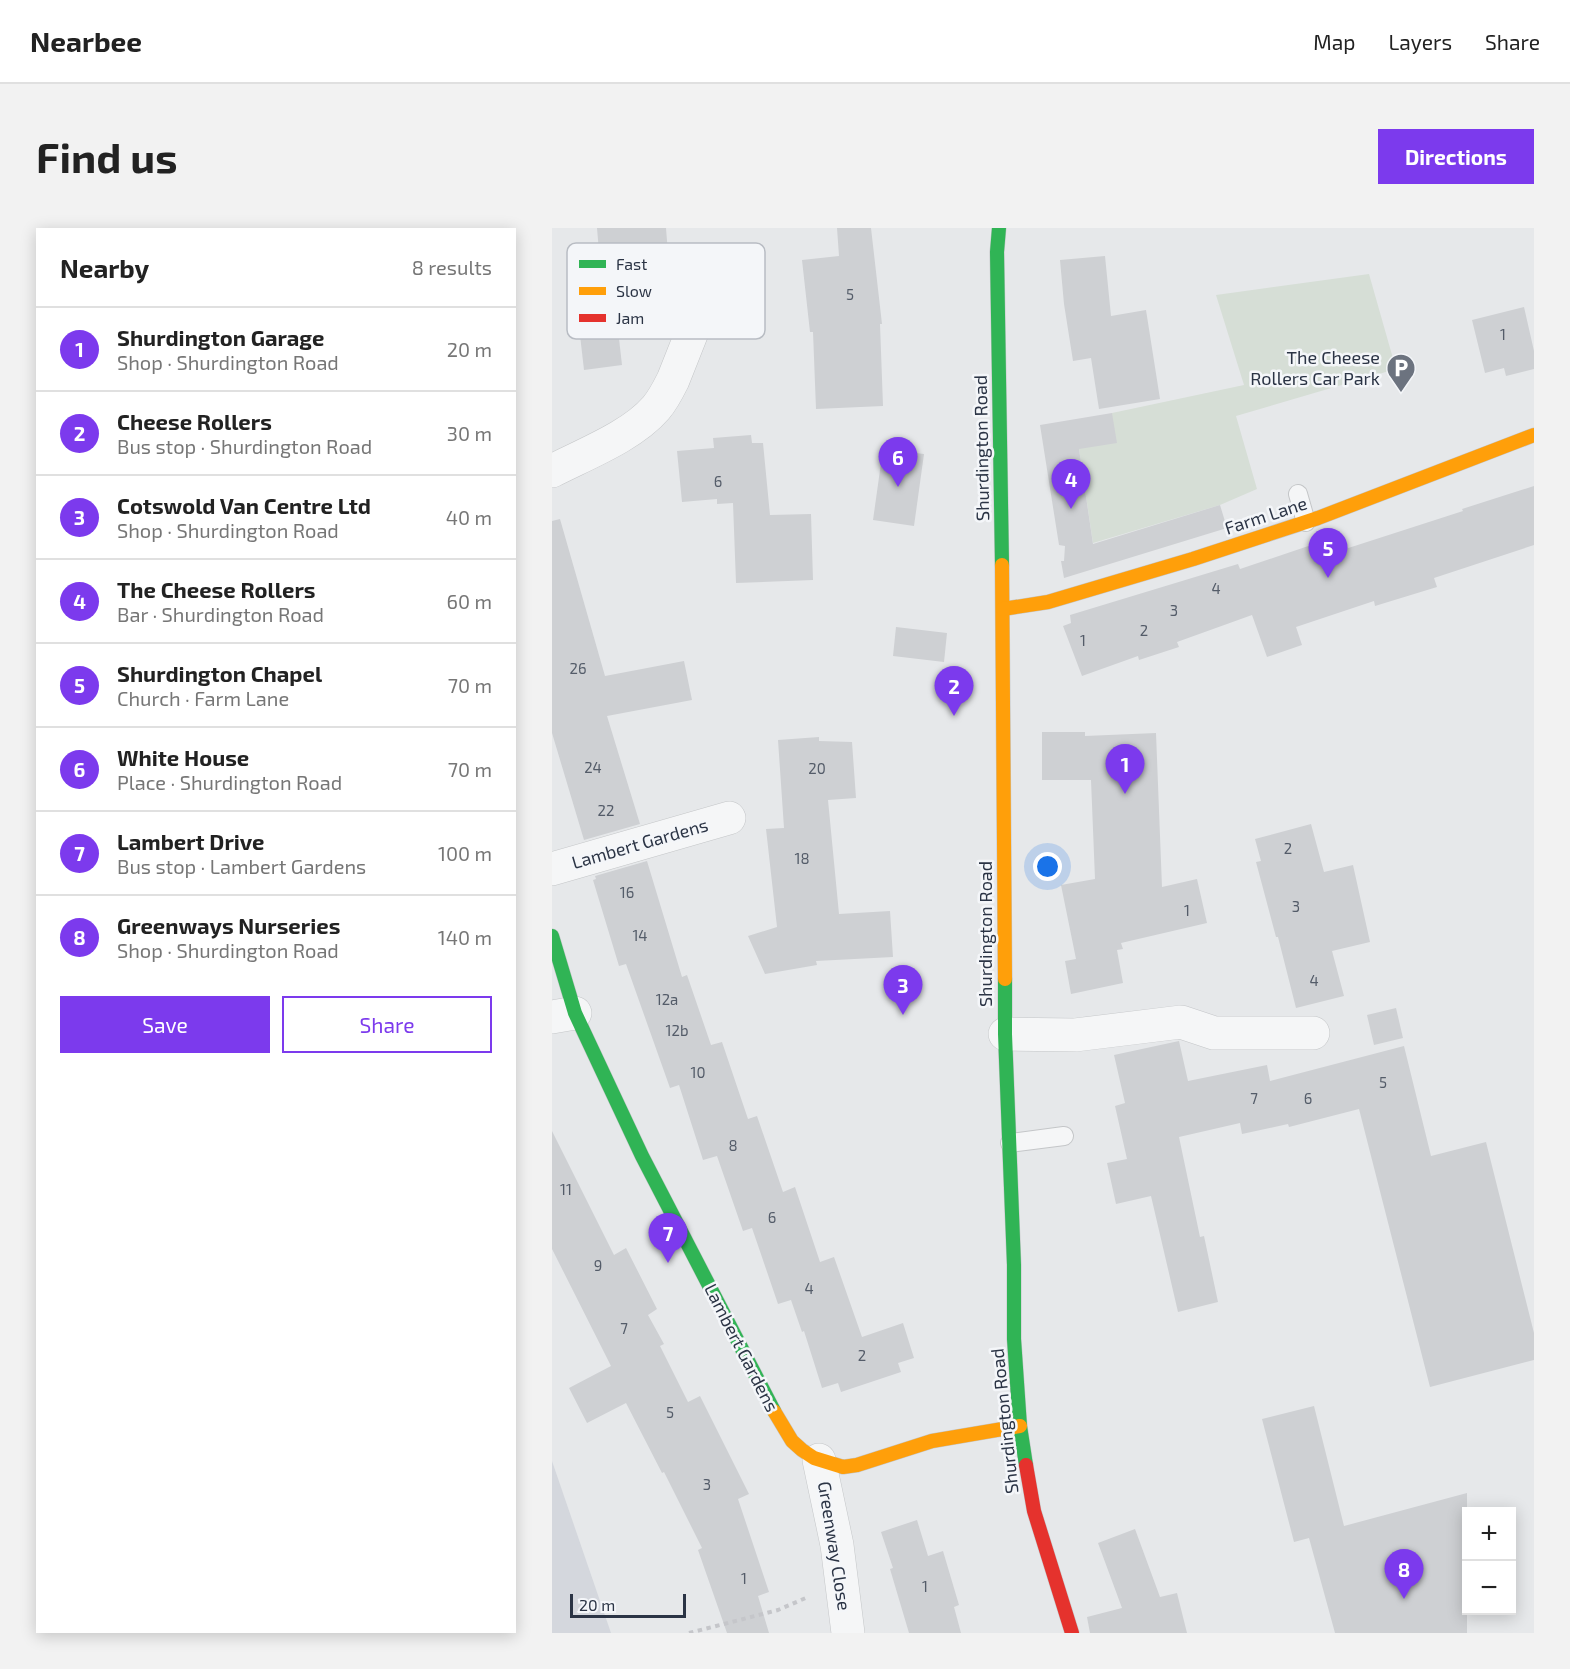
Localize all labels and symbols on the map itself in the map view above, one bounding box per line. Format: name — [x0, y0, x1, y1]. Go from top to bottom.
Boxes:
legend — [567, 243, 765, 339]
text: Fast — [616, 254, 647, 273]
text: Slow — [616, 281, 652, 300]
house number: 5 — [846, 285, 854, 303]
text: Jam — [616, 308, 644, 327]
house number: 1 — [1500, 325, 1506, 343]
place label: The Cheese Rollers Car Park — [1250, 346, 1380, 389]
parking icon: The Cheese Rollers Car Park — [1385, 352, 1417, 394]
street label: Shurdington Road — [969, 375, 993, 521]
pin: 6 — [878, 438, 918, 487]
pin: 4 — [1052, 460, 1090, 509]
house number: 6 — [714, 472, 722, 490]
street label: Farm Lane — [1222, 491, 1310, 539]
pin: 5 — [1308, 528, 1348, 578]
house number: 4 — [1211, 579, 1221, 597]
house number: 3 — [1170, 601, 1178, 619]
house number: 2 — [1140, 621, 1148, 639]
house number: 1 — [1080, 631, 1086, 649]
house number: 26 — [569, 659, 587, 677]
pin: 2 — [934, 666, 974, 716]
pin: 1 — [1106, 744, 1144, 794]
house number: 24 — [584, 758, 602, 776]
house number: 20 — [808, 759, 826, 777]
house number: 22 — [598, 801, 614, 819]
street label: Lambert Gardens — [569, 813, 710, 873]
house number: 2 — [1284, 839, 1292, 857]
house number: 18 — [794, 849, 810, 867]
your location — [1033, 852, 1062, 881]
street label: Shurdington Road — [974, 861, 996, 1007]
house number: 16 — [620, 883, 634, 901]
house number: 3 — [1292, 897, 1300, 915]
house number: 1 — [1184, 901, 1190, 919]
house number: 14 — [632, 926, 648, 944]
pin: 3 — [884, 966, 922, 1015]
house number: 4 — [1309, 971, 1319, 989]
house number: 12a — [656, 990, 678, 1008]
house number: 12b — [666, 1021, 688, 1039]
house number: 10 — [690, 1063, 706, 1081]
house number: 5 — [1379, 1073, 1387, 1091]
house number: 7 — [1250, 1089, 1258, 1107]
house number: 6 — [1304, 1089, 1312, 1107]
house number: 8 — [728, 1136, 738, 1154]
house number: 11 — [560, 1180, 572, 1198]
house number: 6 — [768, 1208, 776, 1226]
pin: 7 — [648, 1214, 688, 1263]
house number: 9 — [594, 1256, 602, 1274]
house number: 4 — [804, 1279, 814, 1297]
street label: Lambert Gardens — [700, 1280, 784, 1415]
house number: 7 — [620, 1319, 628, 1337]
house number: 2 — [858, 1346, 866, 1364]
street label: Shurdington Road — [985, 1347, 1023, 1495]
house number: 5 — [666, 1403, 674, 1421]
house number: 3 — [703, 1475, 711, 1493]
street label: Greenway Close — [814, 1480, 856, 1612]
pin: 8 — [1384, 1550, 1424, 1599]
house number: 1 — [741, 1569, 747, 1587]
house number: 1 — [922, 1577, 928, 1595]
scale bar — [570, 1591, 686, 1618]

